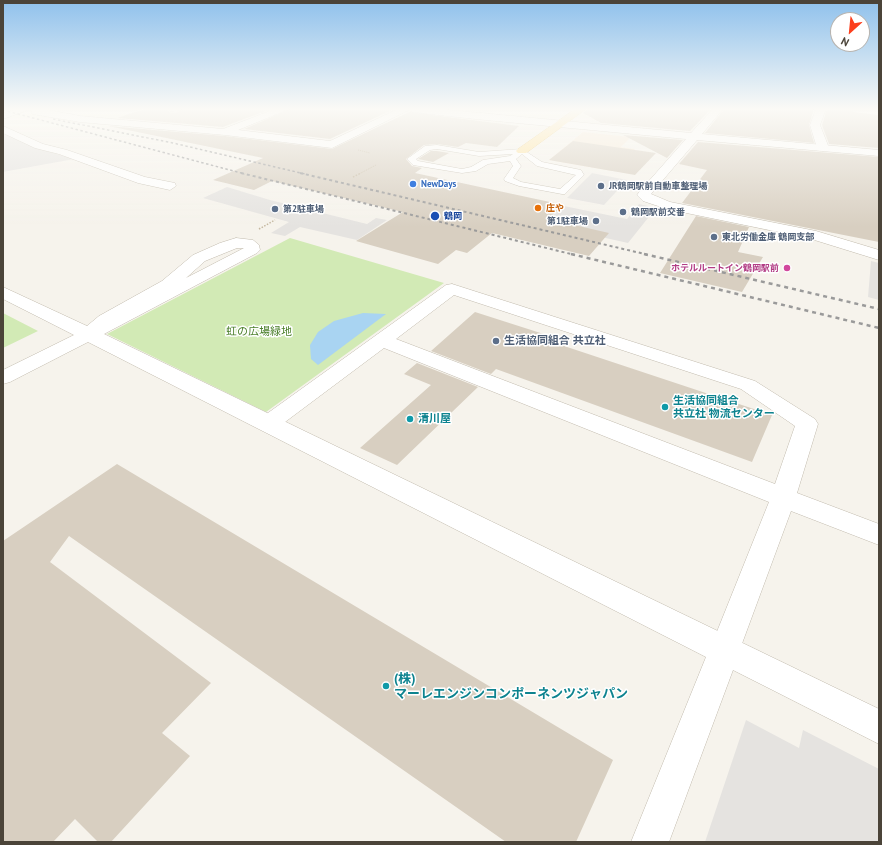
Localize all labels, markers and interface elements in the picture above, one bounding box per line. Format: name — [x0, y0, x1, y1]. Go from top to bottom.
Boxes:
north arrow — [830, 12, 870, 52]
text: N — [839, 34, 851, 50]
marker: NewDays — [408, 179, 418, 189]
place label: NewDays — [421, 179, 456, 189]
marker: JR鶴岡駅前自動車整理場 — [596, 181, 606, 191]
place label: JR鶴岡駅前自動車整理場 — [609, 181, 707, 191]
marker: 庄や — [533, 203, 543, 213]
place label: 庄や — [546, 203, 564, 213]
marker: 第2駐車場 — [270, 204, 280, 214]
place label: 第2駐車場 — [283, 204, 324, 214]
marker: 鶴岡駅前交番 — [618, 207, 628, 217]
place label: 鶴岡駅前交番 — [631, 207, 685, 217]
marker: 鶴岡 — [429, 210, 441, 222]
place label: 鶴岡 — [444, 211, 462, 221]
place label: 第1駐車場 — [547, 216, 588, 226]
marker: 第1駐車場 — [591, 216, 601, 226]
marker: 東北労働金庫 鶴岡支部 — [709, 232, 719, 242]
place label: 東北労働金庫 鶴岡支部 — [722, 232, 814, 242]
place label: ホテルルートイン鶴岡駅前 — [671, 263, 779, 273]
marker: ホテルルートイン鶴岡駅前 — [782, 263, 792, 273]
park label: 虹の広場緑地 — [226, 325, 292, 339]
place label: 生活協同組合 共立社 — [504, 334, 606, 348]
marker: 生活協同組合 共立社 — [491, 336, 501, 346]
place label: 生活協同組合 共立社 物流センター — [673, 394, 775, 420]
marker: 生活協同組合 共立社 物流センター — [660, 402, 670, 412]
place label: 清川屋 — [418, 412, 451, 426]
marker: 清川屋 — [405, 414, 415, 424]
place label: (株) マーレエンジンコンポーネンツジャパン — [394, 671, 628, 702]
marker: (株) マーレエンジンコンポーネンツジャパン — [381, 681, 391, 691]

